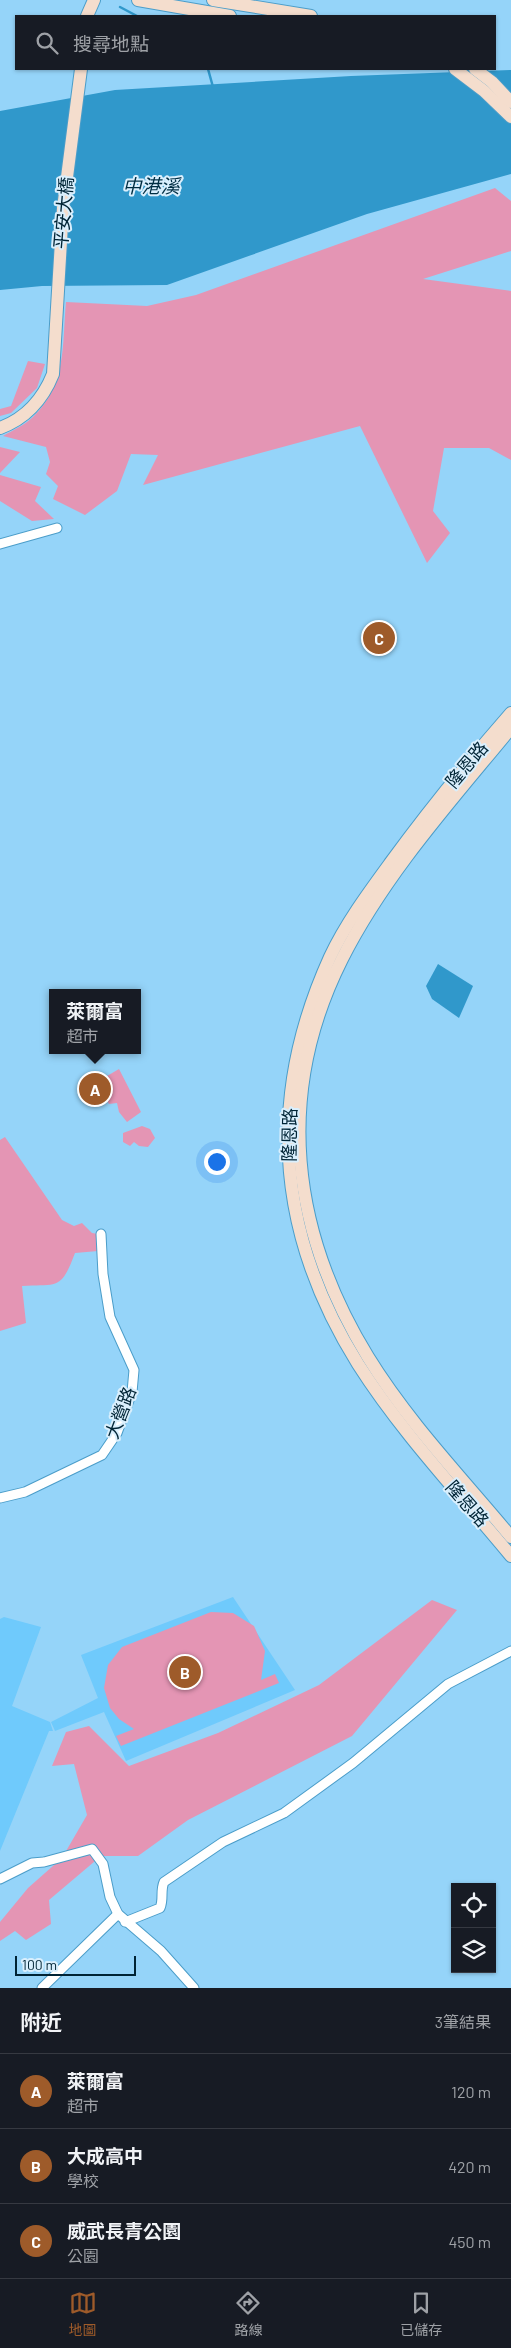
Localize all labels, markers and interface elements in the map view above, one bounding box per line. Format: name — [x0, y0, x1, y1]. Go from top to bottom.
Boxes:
search box — [15, 15, 496, 70]
icon: search — [33, 29, 61, 57]
text: 搜尋地點 — [73, 32, 149, 55]
water label: 中港溪 — [122, 174, 182, 197]
street label: 平安大橋 — [49, 176, 77, 250]
pin: C — [363, 619, 395, 657]
street label: 隆恩路 — [440, 737, 492, 792]
popup — [49, 989, 141, 1054]
text: 萊爾富 — [66, 999, 124, 1022]
text: 超市 — [66, 1026, 99, 1045]
pin: A — [79, 1070, 111, 1108]
street label: 隆恩路 — [278, 1108, 300, 1162]
your location — [204, 1149, 230, 1175]
street label: 大營路 — [100, 1383, 140, 1442]
street label: 隆恩路 — [442, 1476, 494, 1531]
pin: B — [169, 1653, 201, 1691]
map controls — [451, 1883, 496, 1973]
button: locate — [451, 1883, 496, 1928]
button: layers — [451, 1928, 496, 1973]
scale bar — [15, 1953, 136, 1976]
text: 100 m — [22, 1956, 57, 1973]
text: 附近 — [20, 2009, 62, 2034]
text: 3筆結果 — [435, 2012, 491, 2031]
text: 萊爾富 — [67, 2069, 124, 2092]
text: A — [31, 2082, 41, 2101]
text: 120 m — [451, 2082, 491, 2101]
text: 超市 — [67, 2096, 99, 2115]
text: 大成高中 — [67, 2144, 143, 2167]
text: B — [31, 2157, 41, 2176]
text: 420 m — [448, 2157, 491, 2176]
text: 學校 — [67, 2171, 99, 2190]
text: 威武長青公園 — [67, 2219, 181, 2242]
text: C — [31, 2232, 41, 2251]
text: 450 m — [448, 2232, 491, 2251]
text: 公園 — [67, 2246, 99, 2265]
tab: 地圖 — [69, 2289, 97, 2339]
tab: 路線 — [234, 2289, 262, 2339]
tab: 已儲存 — [400, 2289, 442, 2339]

